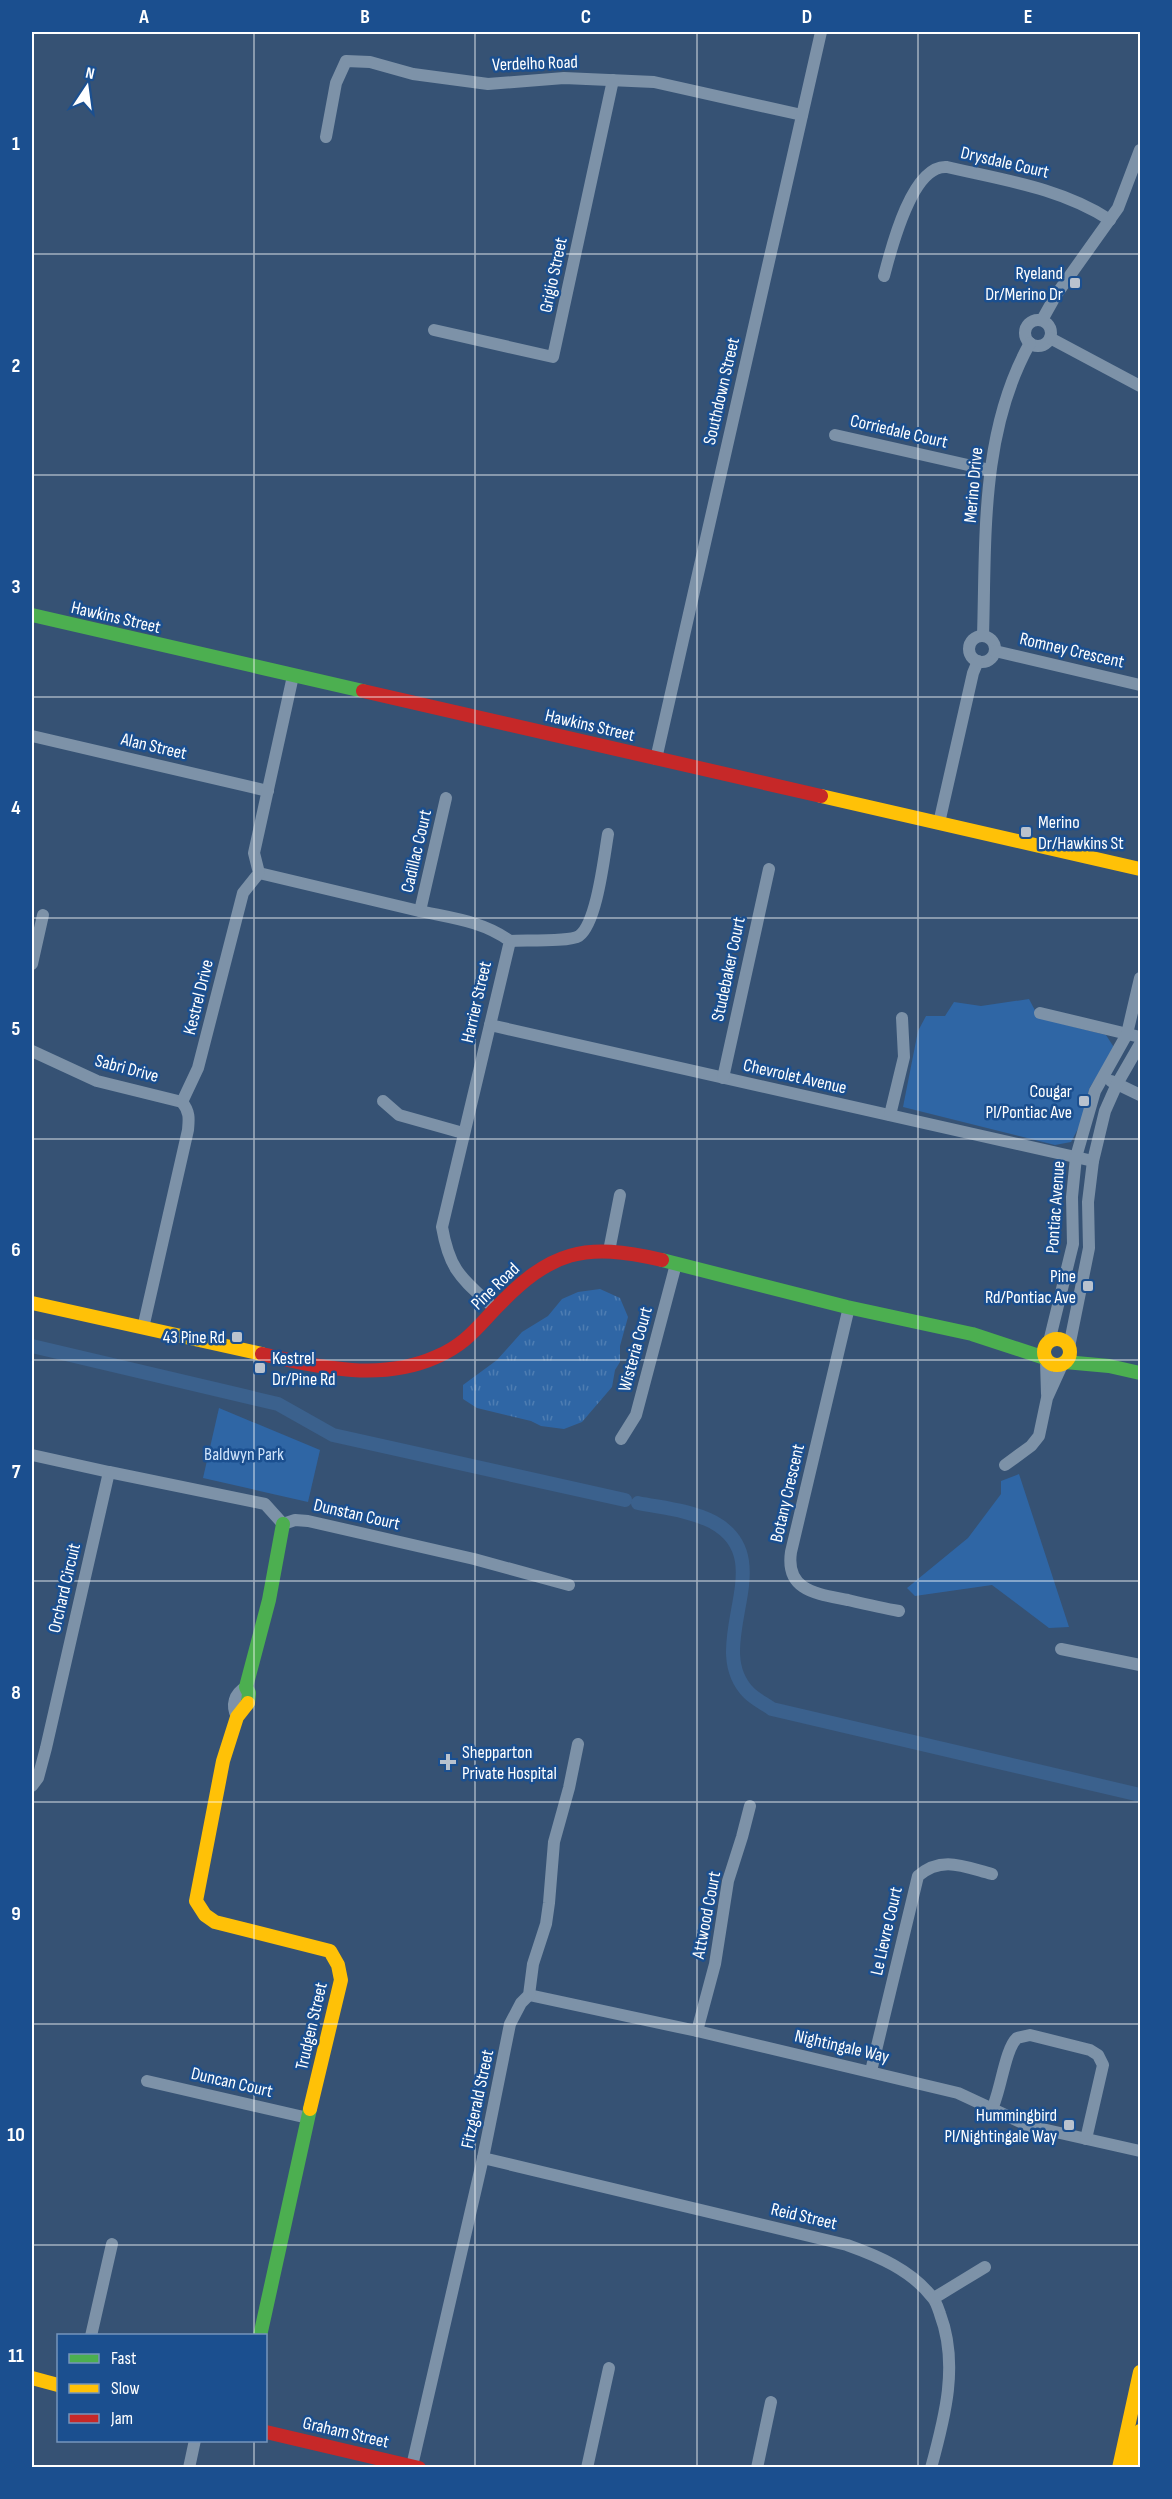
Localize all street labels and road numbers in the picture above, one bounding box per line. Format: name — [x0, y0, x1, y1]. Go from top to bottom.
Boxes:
street label: Verdelho Road — [492, 52, 578, 75]
street label: Drysdale Court — [959, 142, 1052, 183]
street label: Grigio Street — [535, 235, 572, 315]
street label: Southdown Street — [699, 335, 744, 447]
street label: Corriedale Court — [848, 410, 950, 453]
street label: Merino Drive — [960, 446, 987, 524]
street label: Hawkins Street — [69, 597, 163, 638]
street label: Romney Crescent — [1018, 628, 1127, 673]
street label: Hawkins Street — [543, 705, 637, 746]
street label: Alan Street — [118, 729, 189, 764]
street label: Cadillac Court — [397, 807, 436, 895]
street label: Studebaker Court — [707, 915, 750, 1023]
street label: Kestrel Drive — [179, 957, 218, 1037]
street label: Harrier Street — [457, 959, 496, 1045]
street label: Sabri Drive — [93, 1050, 161, 1087]
street label: Chevrolet Avenue — [741, 1054, 849, 1099]
street label: Pontiac Avenue — [1042, 1160, 1069, 1254]
street label: Pine Road — [467, 1258, 524, 1314]
street label: Wisteria Court — [614, 1304, 657, 1394]
street label: Botany Crescent — [766, 1441, 809, 1544]
street label: Dunstan Court — [312, 1494, 403, 1535]
street label: Orchard Circuit — [44, 1541, 85, 1635]
street label: Attwood Court — [688, 1869, 725, 1962]
street label: Le Lievre Court — [866, 1884, 907, 1977]
street label: Trudgen Street — [291, 1980, 332, 2072]
street label: Nightingale Way — [793, 2025, 891, 2068]
street label: Fitzgerald Street — [457, 2047, 498, 2150]
street label: Duncan Court — [189, 2063, 275, 2102]
street label: Reid Street — [769, 2199, 839, 2234]
street label: Graham Street — [301, 2412, 392, 2453]

